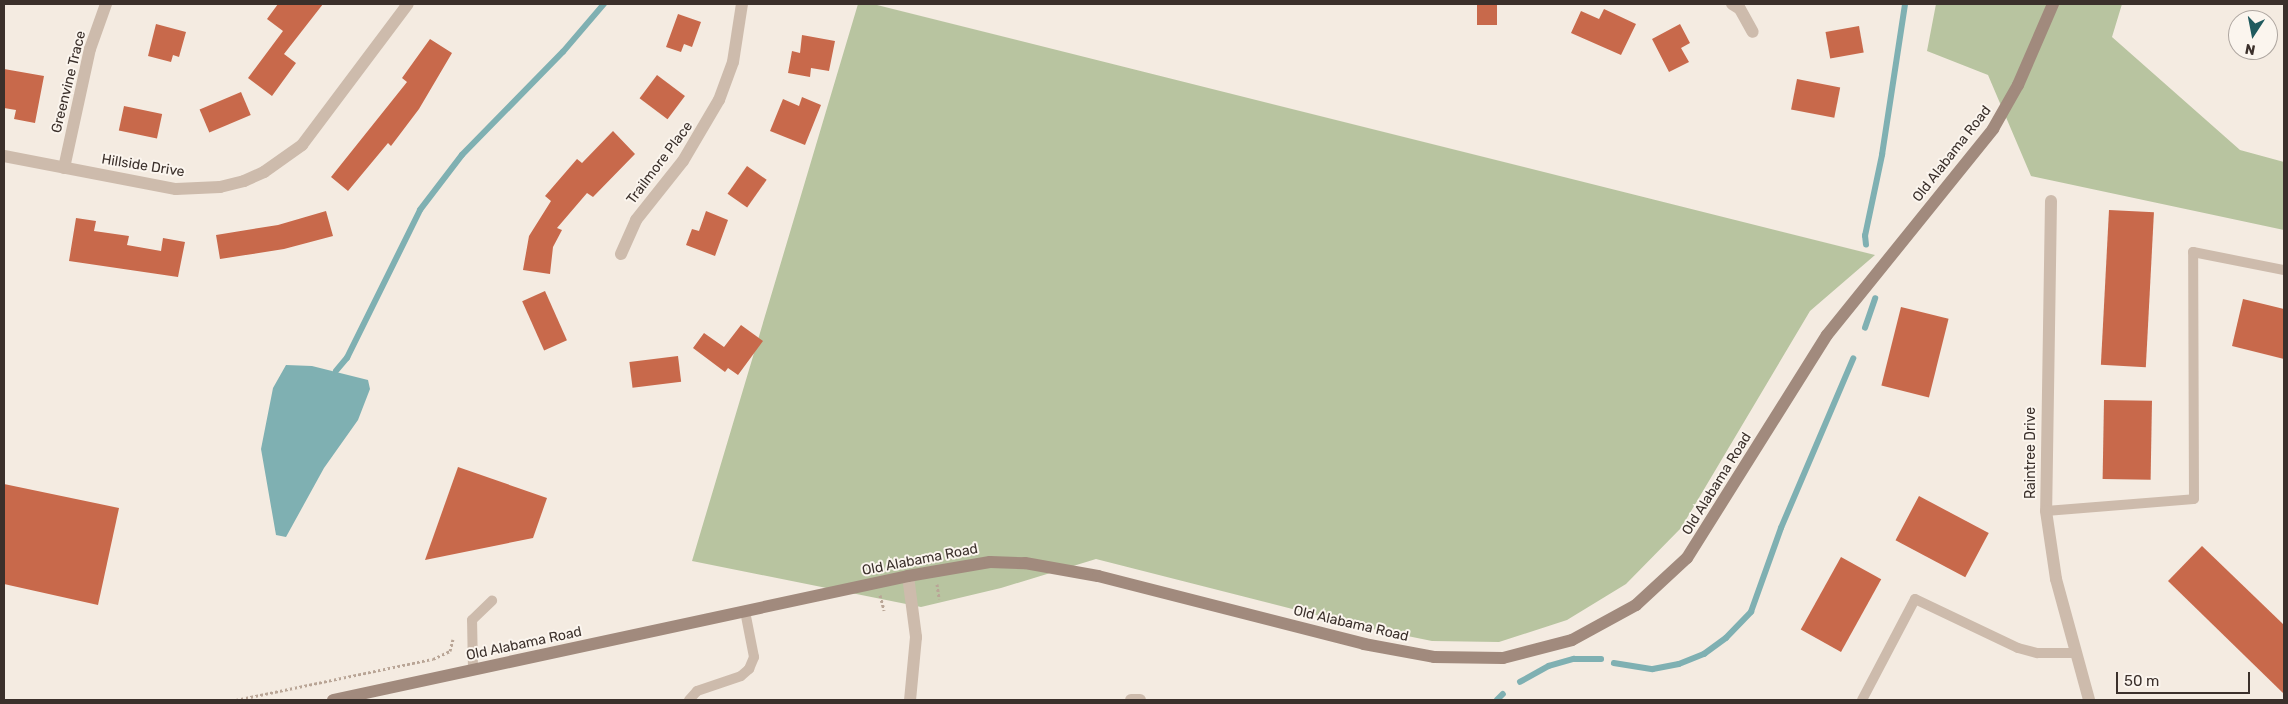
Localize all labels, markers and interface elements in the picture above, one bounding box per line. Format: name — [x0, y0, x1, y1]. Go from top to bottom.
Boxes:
north arrow — [2228, 10, 2278, 60]
street label: Greenvine Trace — [48, 29, 90, 135]
text: N — [2244, 40, 2257, 59]
street label: Old Alabama Road — [1909, 102, 1995, 206]
street label: Trailmore Place — [623, 118, 697, 208]
street label: Hillside Drive — [100, 151, 186, 181]
street label: Raintree Drive — [2023, 407, 2039, 499]
street label: Old Alabama Road — [1679, 430, 1755, 538]
street label: Old Alabama Road — [860, 540, 980, 580]
street label: Old Alabama Road — [1292, 603, 1410, 645]
street label: Old Alabama Road — [465, 624, 583, 664]
scale bar — [2118, 662, 2252, 694]
text: 50 m — [2124, 672, 2159, 690]

